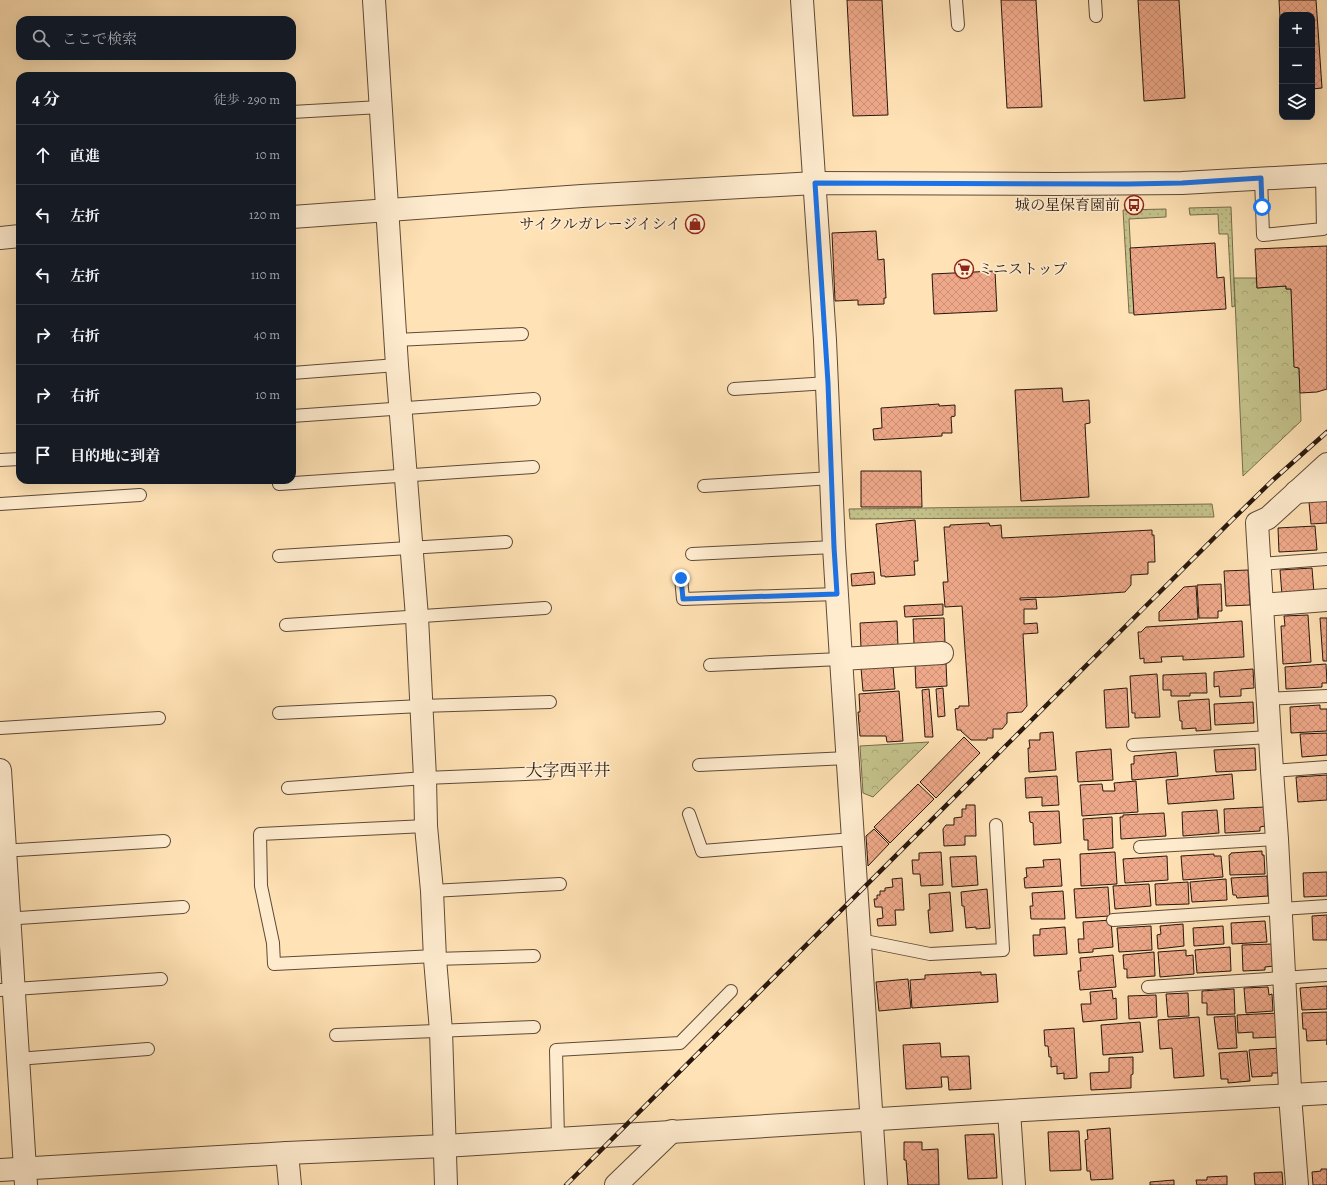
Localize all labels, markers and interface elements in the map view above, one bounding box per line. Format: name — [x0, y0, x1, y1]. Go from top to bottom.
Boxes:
map controls — [1279, 12, 1315, 120]
button: + — [1279, 12, 1315, 48]
search box — [16, 16, 296, 60]
icon: search — [30, 27, 52, 49]
text: ここで検索 — [62, 29, 137, 49]
button: − — [1279, 48, 1315, 84]
button: layers — [1279, 84, 1315, 120]
text: 4 分 — [32, 88, 60, 111]
text: 徒歩 · 290 m — [214, 91, 280, 108]
icon: ahead — [32, 144, 54, 166]
text: 直進 — [70, 146, 100, 166]
text: 10 m — [255, 146, 280, 163]
bus stop icon: 城の星保育園前 — [1123, 194, 1145, 216]
place label: 城の星保育園前 — [1015, 195, 1120, 215]
route start — [1253, 198, 1271, 216]
icon: left — [32, 204, 54, 226]
text: 左折 — [70, 206, 100, 226]
text: 120 m — [249, 206, 280, 223]
shop icon: サイクルガレージイシイ — [684, 213, 706, 235]
place label: サイクルガレージイシイ — [520, 214, 681, 234]
supermarket icon: ミニストップ — [953, 258, 975, 280]
place label: ミニストップ — [978, 259, 1068, 279]
icon: left — [32, 264, 54, 286]
text: 左折 — [70, 266, 100, 286]
text: 110 m — [251, 266, 280, 283]
icon: right — [32, 324, 54, 346]
text: 右折 — [70, 326, 100, 346]
text: 40 m — [254, 326, 280, 343]
icon: right — [32, 384, 54, 406]
text: 右折 — [70, 386, 100, 406]
text: 10 m — [255, 386, 280, 403]
icon: arrive — [32, 444, 54, 466]
text: 目的地に到着 — [70, 446, 160, 466]
route end — [672, 569, 690, 587]
district label: 大字西平井 — [526, 759, 611, 782]

